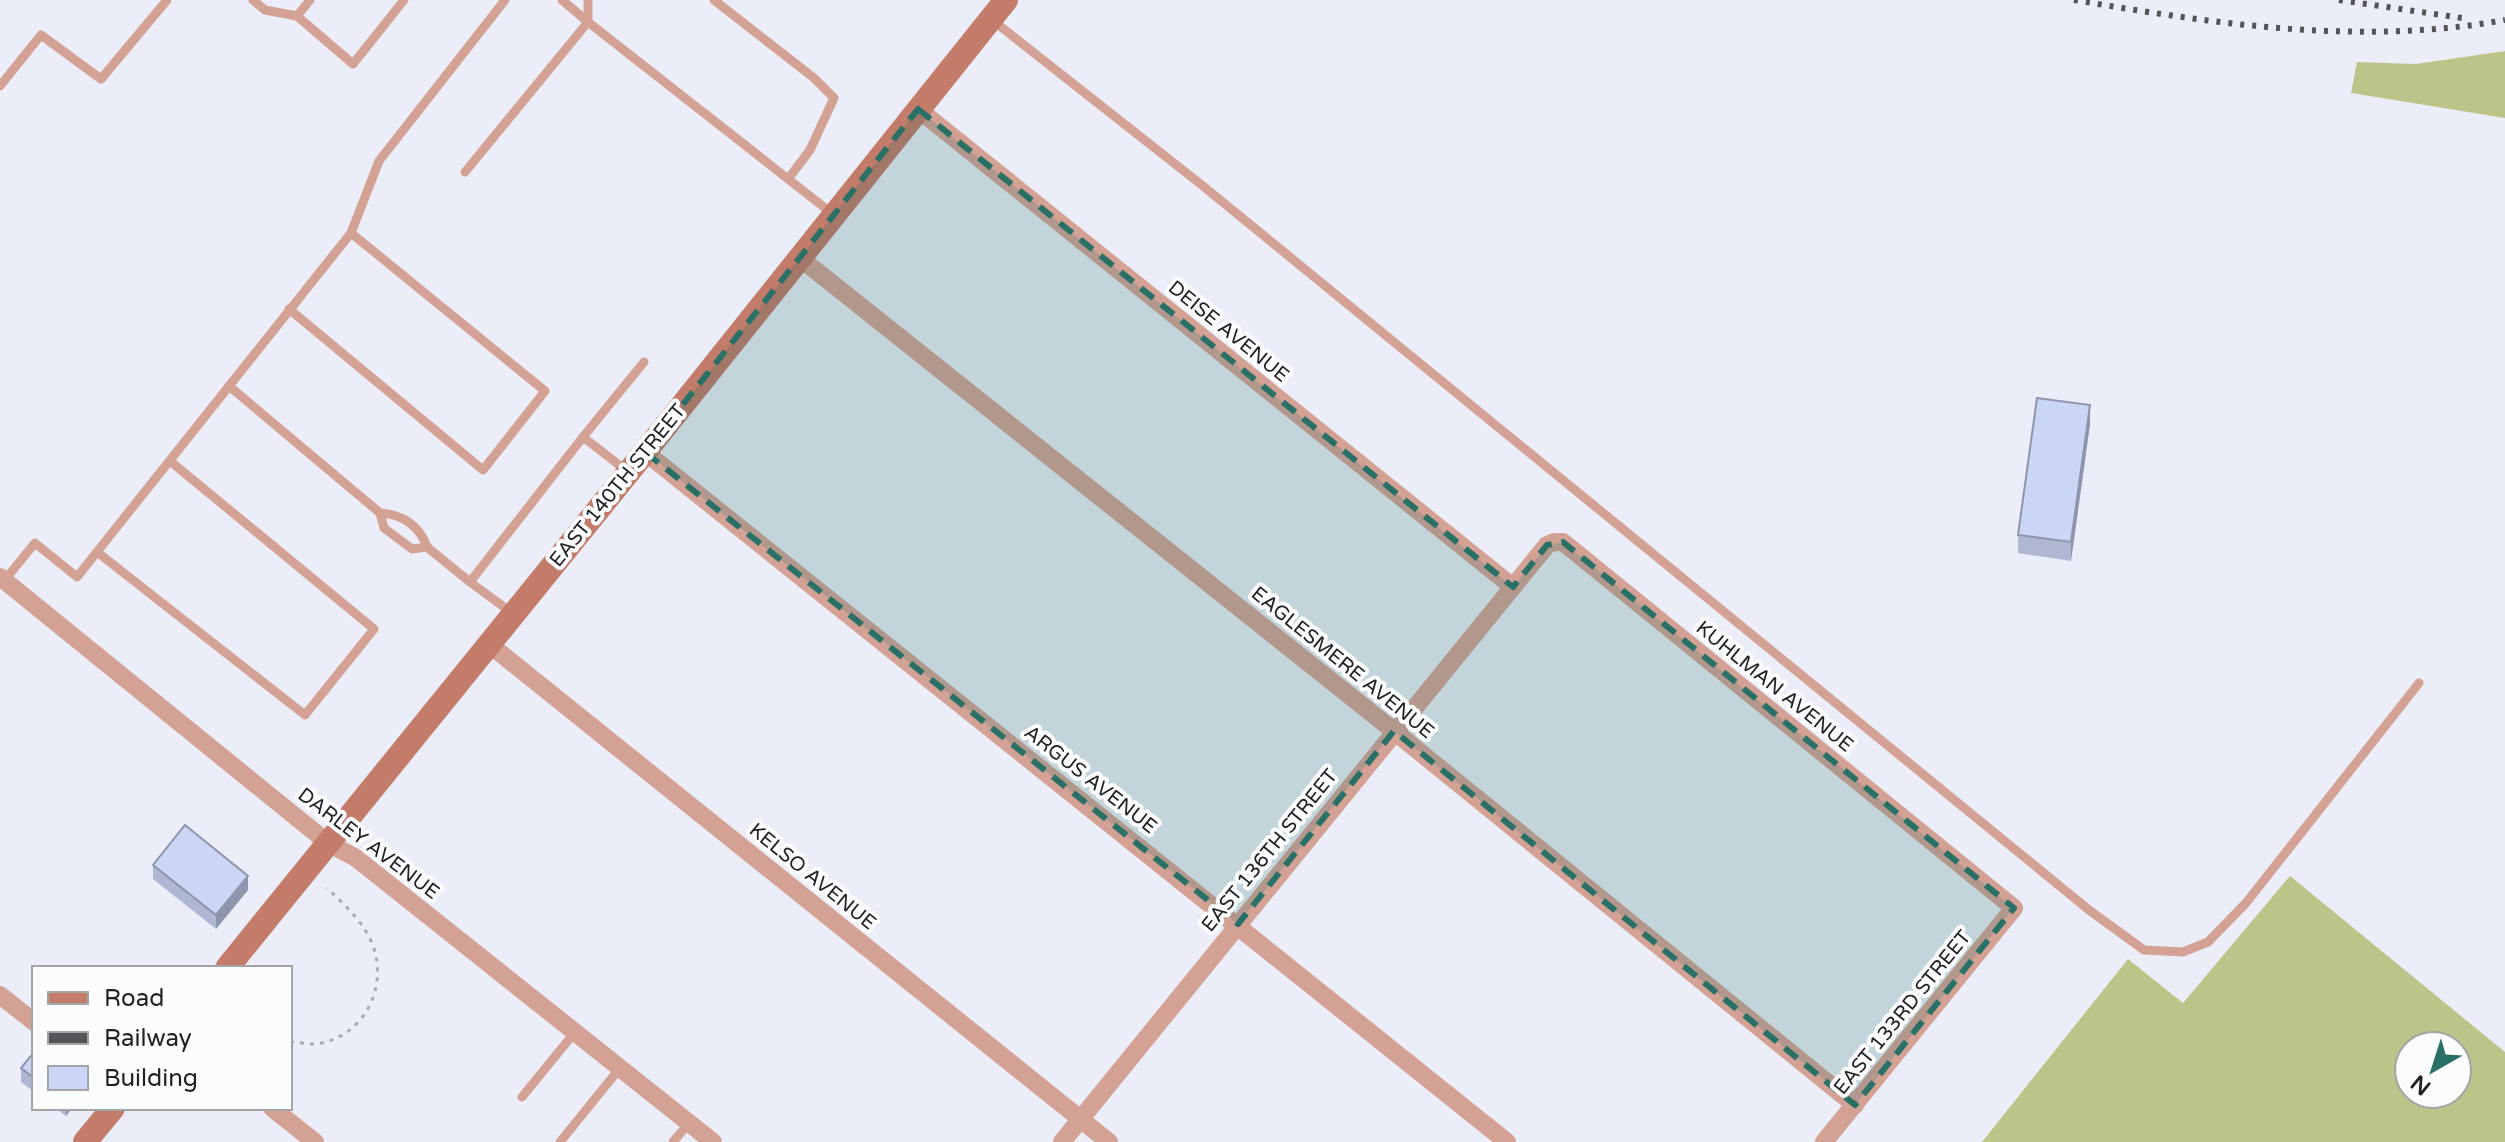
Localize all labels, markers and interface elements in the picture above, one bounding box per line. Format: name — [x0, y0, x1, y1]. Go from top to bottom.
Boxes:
street label: DEISE AVENUE — [1163, 276, 1294, 388]
street label: EAST 140TH STREET — [545, 399, 691, 572]
street label: EAGLESMERE AVENUE — [1246, 582, 1439, 744]
street label: KUHLMAN AVENUE — [1691, 616, 1858, 758]
street label: ARGUS AVENUE — [1019, 721, 1161, 839]
street label: EAST 136TH STREET — [1197, 764, 1343, 937]
street label: DARLEY AVENUE — [293, 783, 444, 905]
street label: KELSO AVENUE — [744, 818, 881, 935]
street label: EAST 133RD STREET — [1829, 926, 1976, 1100]
legend — [32, 966, 292, 1110]
text: Road — [104, 984, 164, 1013]
text: Railway — [104, 1024, 192, 1053]
north arrow — [2393, 1030, 2473, 1110]
text: Building — [104, 1064, 198, 1093]
text: N — [2406, 1069, 2436, 1100]

